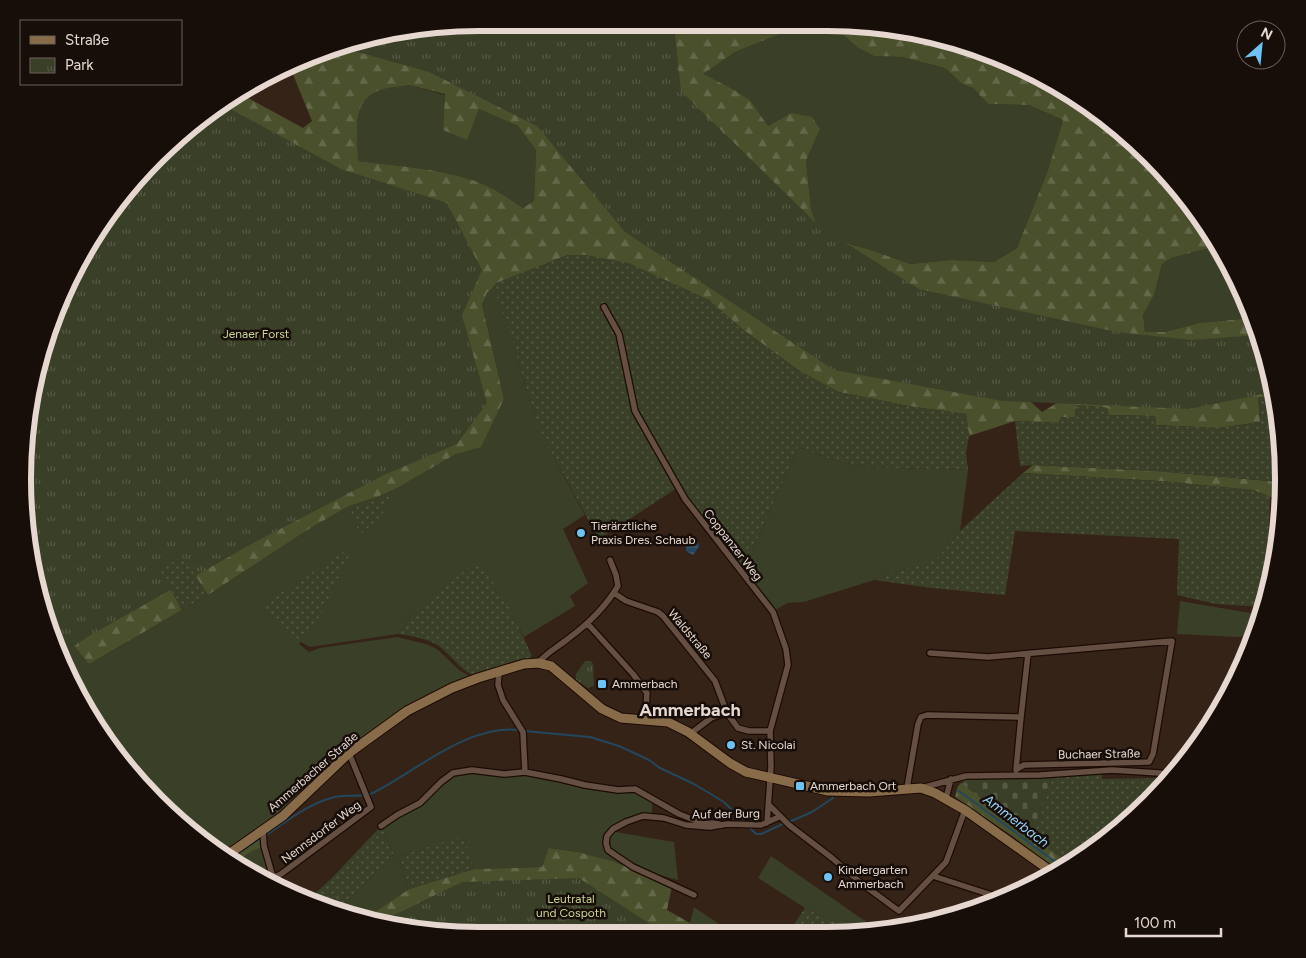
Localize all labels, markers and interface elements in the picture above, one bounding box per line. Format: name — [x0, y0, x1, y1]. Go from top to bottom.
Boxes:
legend — [20, 20, 182, 85]
north arrow — [1236, 20, 1286, 70]
text: N — [1258, 24, 1275, 44]
text: Straße — [65, 31, 109, 49]
text: Park — [65, 56, 94, 74]
park label: Jenaer Forst — [223, 327, 290, 341]
street label: Coppanzer Weg — [701, 507, 765, 583]
place label: Tierärztliche Praxis Dres. Schaub — [591, 519, 695, 547]
marker: Tierärztliche Praxis Dres. Schaub — [575, 527, 587, 539]
street label: Waldstraße — [665, 606, 715, 662]
place label: Ammerbach — [612, 677, 678, 691]
marker: Ammerbach — [596, 678, 608, 690]
district label: Ammerbach — [639, 699, 741, 721]
street label: Ammerbacher Straße — [265, 729, 361, 815]
place label: St. Nicolai — [741, 738, 795, 752]
marker: St. Nicolai — [725, 739, 737, 751]
street label: Buchaer Straße — [1058, 746, 1141, 762]
place label: Ammerbach Ort — [810, 779, 897, 793]
marker: Ammerbach Ort — [794, 780, 806, 792]
water label: Ammerbach — [979, 790, 1052, 851]
street label: Nennsdorfer Weg — [279, 798, 363, 866]
street label: Auf der Burg — [692, 806, 760, 822]
place label: Kindergarten Ammerbach — [838, 863, 908, 891]
marker: Kindergarten Ammerbach — [822, 871, 834, 883]
park label: Leutratal und Cospoth — [536, 892, 606, 920]
scale bar — [1126, 906, 1221, 938]
text: 100 m — [1134, 914, 1176, 932]

